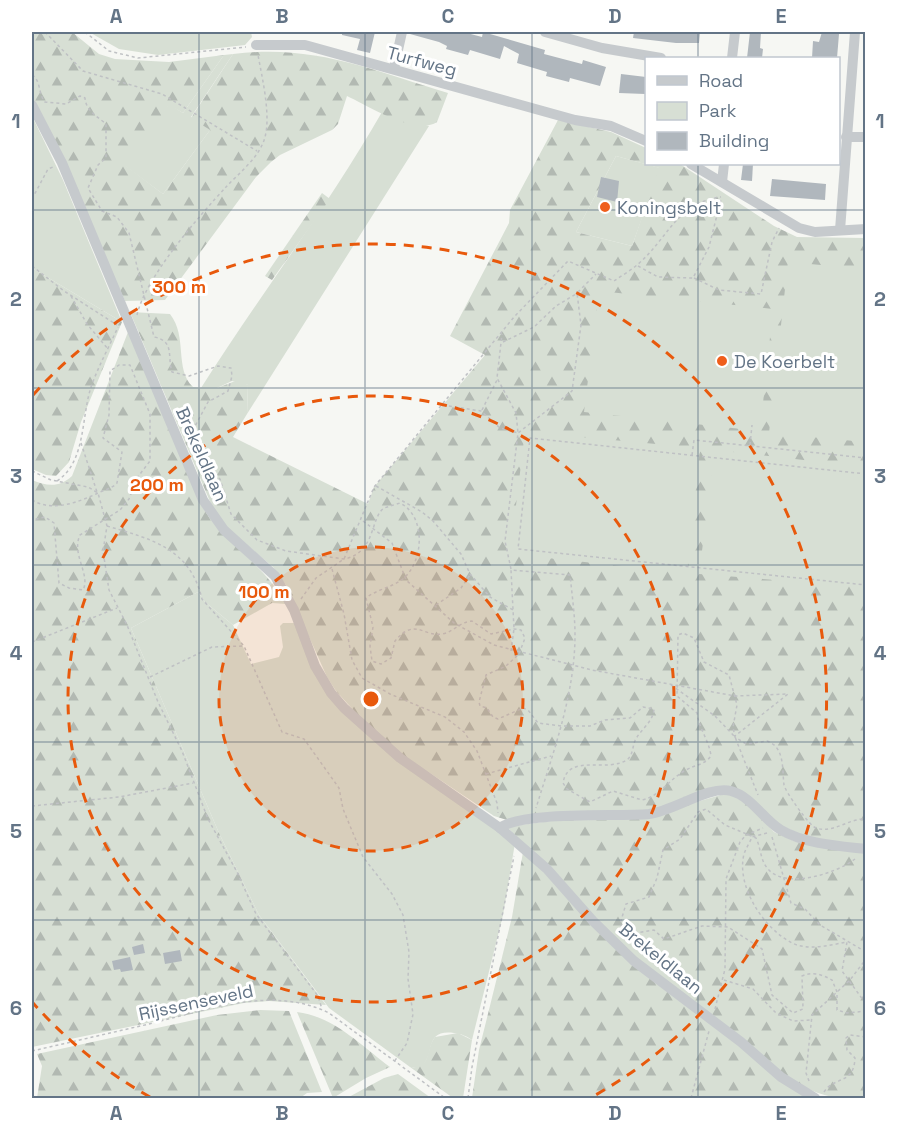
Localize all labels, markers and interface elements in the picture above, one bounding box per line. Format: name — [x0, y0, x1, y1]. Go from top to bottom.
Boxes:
text: A — [110, 3, 123, 29]
text: B — [275, 3, 289, 29]
text: C — [442, 3, 455, 29]
text: D — [608, 3, 622, 29]
text: E — [775, 3, 787, 29]
street label: Turfweg — [385, 41, 459, 81]
legend — [645, 57, 840, 165]
text: Road — [699, 69, 743, 92]
text: Park — [699, 99, 737, 122]
text: 1 — [11, 108, 21, 134]
text: 1 — [875, 108, 885, 134]
text: Building — [699, 129, 769, 152]
place label: Koningsbelt — [617, 196, 721, 219]
marker: Koningsbelt — [598, 200, 612, 214]
text: 300 m — [152, 275, 206, 298]
text: 2 — [10, 286, 22, 312]
text: 2 — [874, 286, 886, 312]
place label: De Koerbelt — [734, 350, 835, 373]
marker: De Koerbelt — [715, 354, 729, 368]
street label: Brekeldlaan — [171, 403, 233, 505]
text: 3 — [10, 463, 22, 489]
text: 3 — [874, 463, 886, 489]
text: 200 m — [130, 473, 184, 496]
text: 100 m — [238, 580, 290, 603]
text: 4 — [10, 640, 23, 666]
text: 4 — [874, 640, 887, 666]
centre of rings — [361, 689, 381, 709]
text: 5 — [10, 818, 22, 844]
text: 5 — [874, 818, 886, 844]
street label: Brekeldlaan — [615, 917, 707, 999]
street label: Rijssenseveld — [137, 979, 255, 1025]
text: 6 — [10, 995, 22, 1021]
text: 6 — [874, 995, 886, 1021]
text: A — [110, 1100, 123, 1126]
text: B — [275, 1100, 289, 1126]
text: C — [442, 1100, 455, 1126]
text: D — [608, 1100, 622, 1126]
text: E — [775, 1100, 787, 1126]

